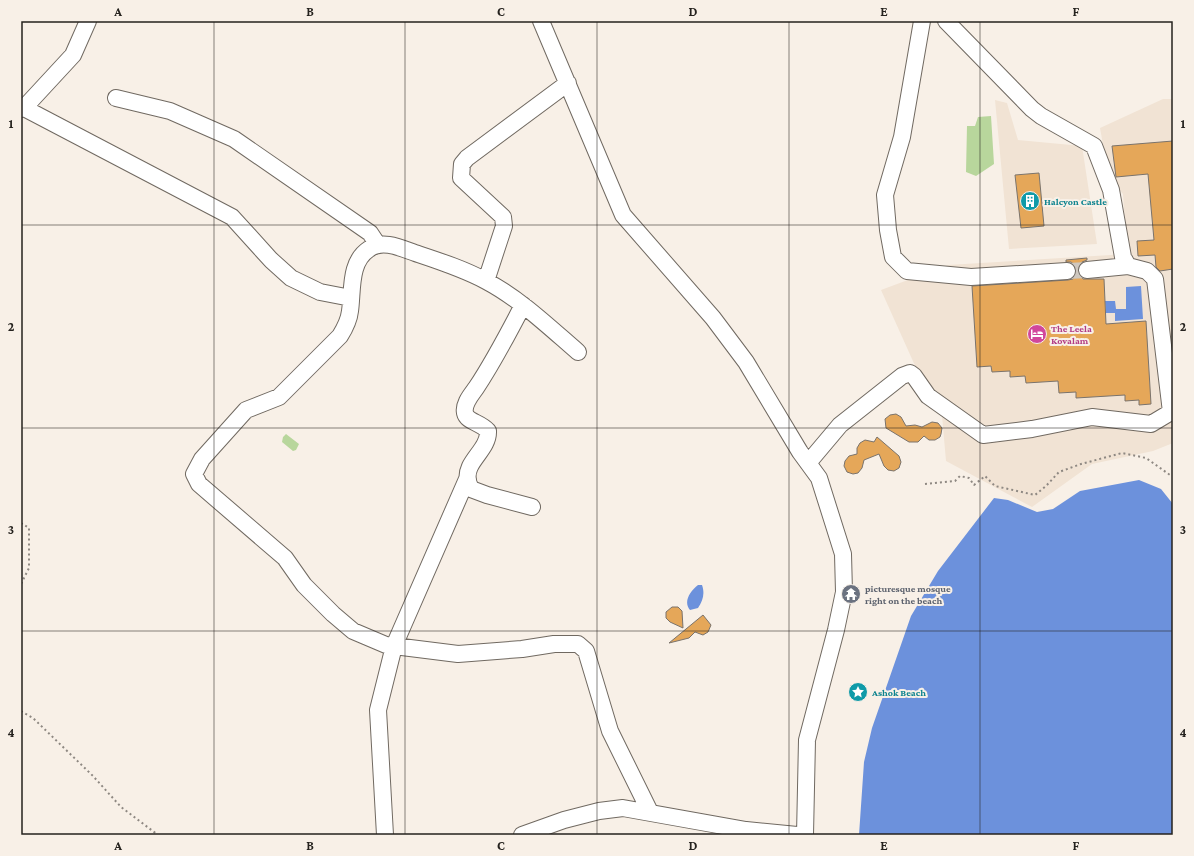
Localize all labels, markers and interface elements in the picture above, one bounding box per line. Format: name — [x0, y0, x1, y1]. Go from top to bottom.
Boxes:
text: A — [113, 4, 122, 19]
text: B — [306, 4, 314, 19]
text: C — [497, 4, 505, 19]
text: D — [689, 4, 698, 19]
text: E — [880, 4, 888, 19]
text: F — [1073, 4, 1080, 19]
text: 1 — [9, 116, 14, 131]
text: 1 — [1181, 116, 1186, 131]
building icon: Halcyon Castle — [1019, 190, 1041, 212]
place label: Halcyon Castle — [1044, 196, 1107, 207]
text: 2 — [8, 319, 15, 334]
text: 2 — [1180, 319, 1187, 334]
hotel icon: The Leela Kovalam — [1026, 323, 1048, 345]
place label: The Leela Kovalam — [1051, 323, 1092, 346]
text: 3 — [8, 522, 14, 537]
text: 3 — [1180, 522, 1186, 537]
temple icon: picturesque mosque right on the beach — [840, 583, 862, 605]
place label: picturesque mosque right on the beach — [865, 583, 951, 606]
place icon: Ashok Beach — [847, 681, 869, 703]
place label: Ashok Beach — [871, 687, 926, 698]
text: 4 — [7, 725, 15, 740]
text: 4 — [1179, 725, 1187, 740]
text: A — [113, 838, 122, 853]
text: B — [306, 838, 314, 853]
text: C — [497, 838, 505, 853]
text: D — [689, 838, 698, 853]
text: E — [880, 838, 888, 853]
text: F — [1073, 838, 1080, 853]

